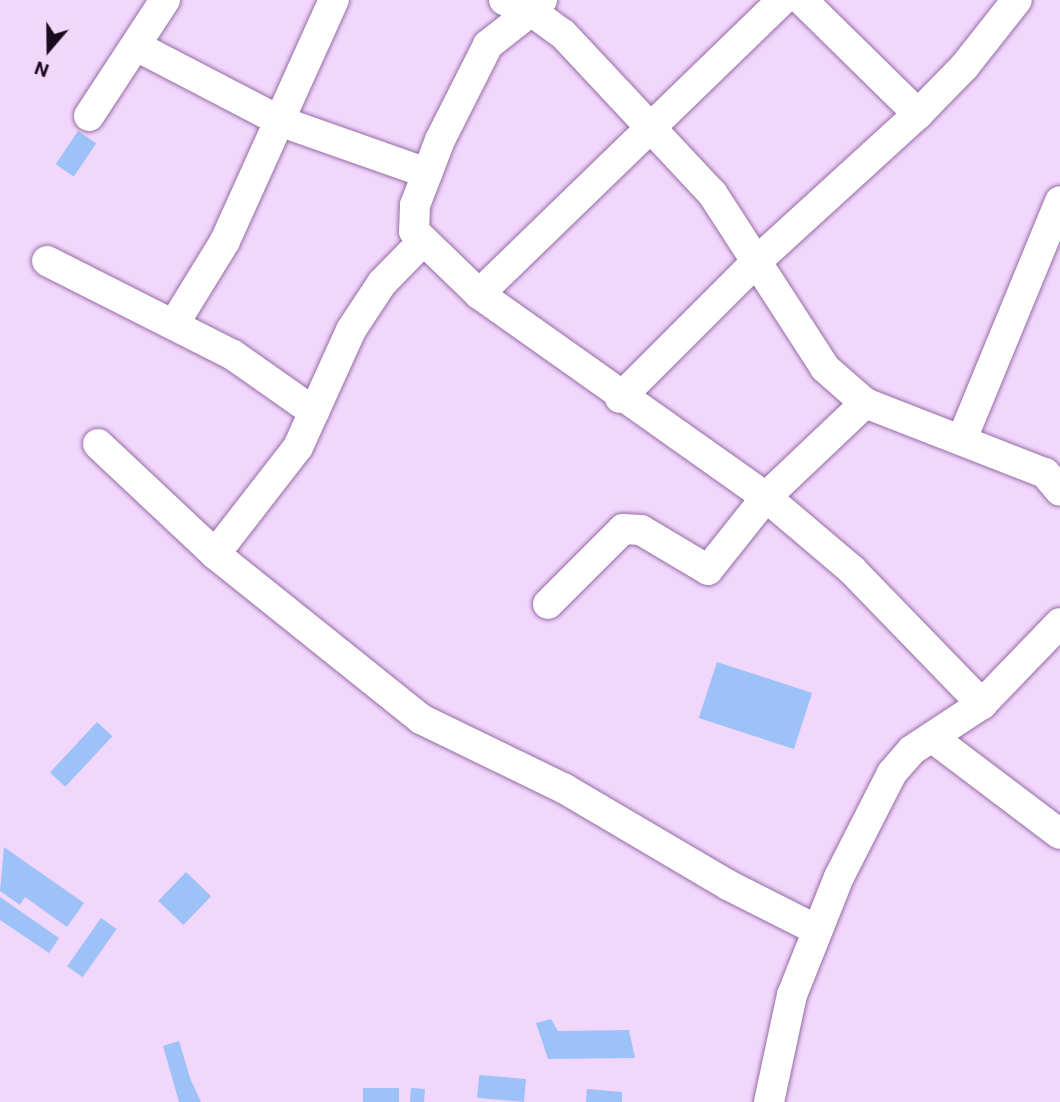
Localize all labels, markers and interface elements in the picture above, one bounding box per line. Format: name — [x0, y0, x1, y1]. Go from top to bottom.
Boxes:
north arrow — [14, 14, 84, 84]
text: N — [31, 56, 52, 82]

